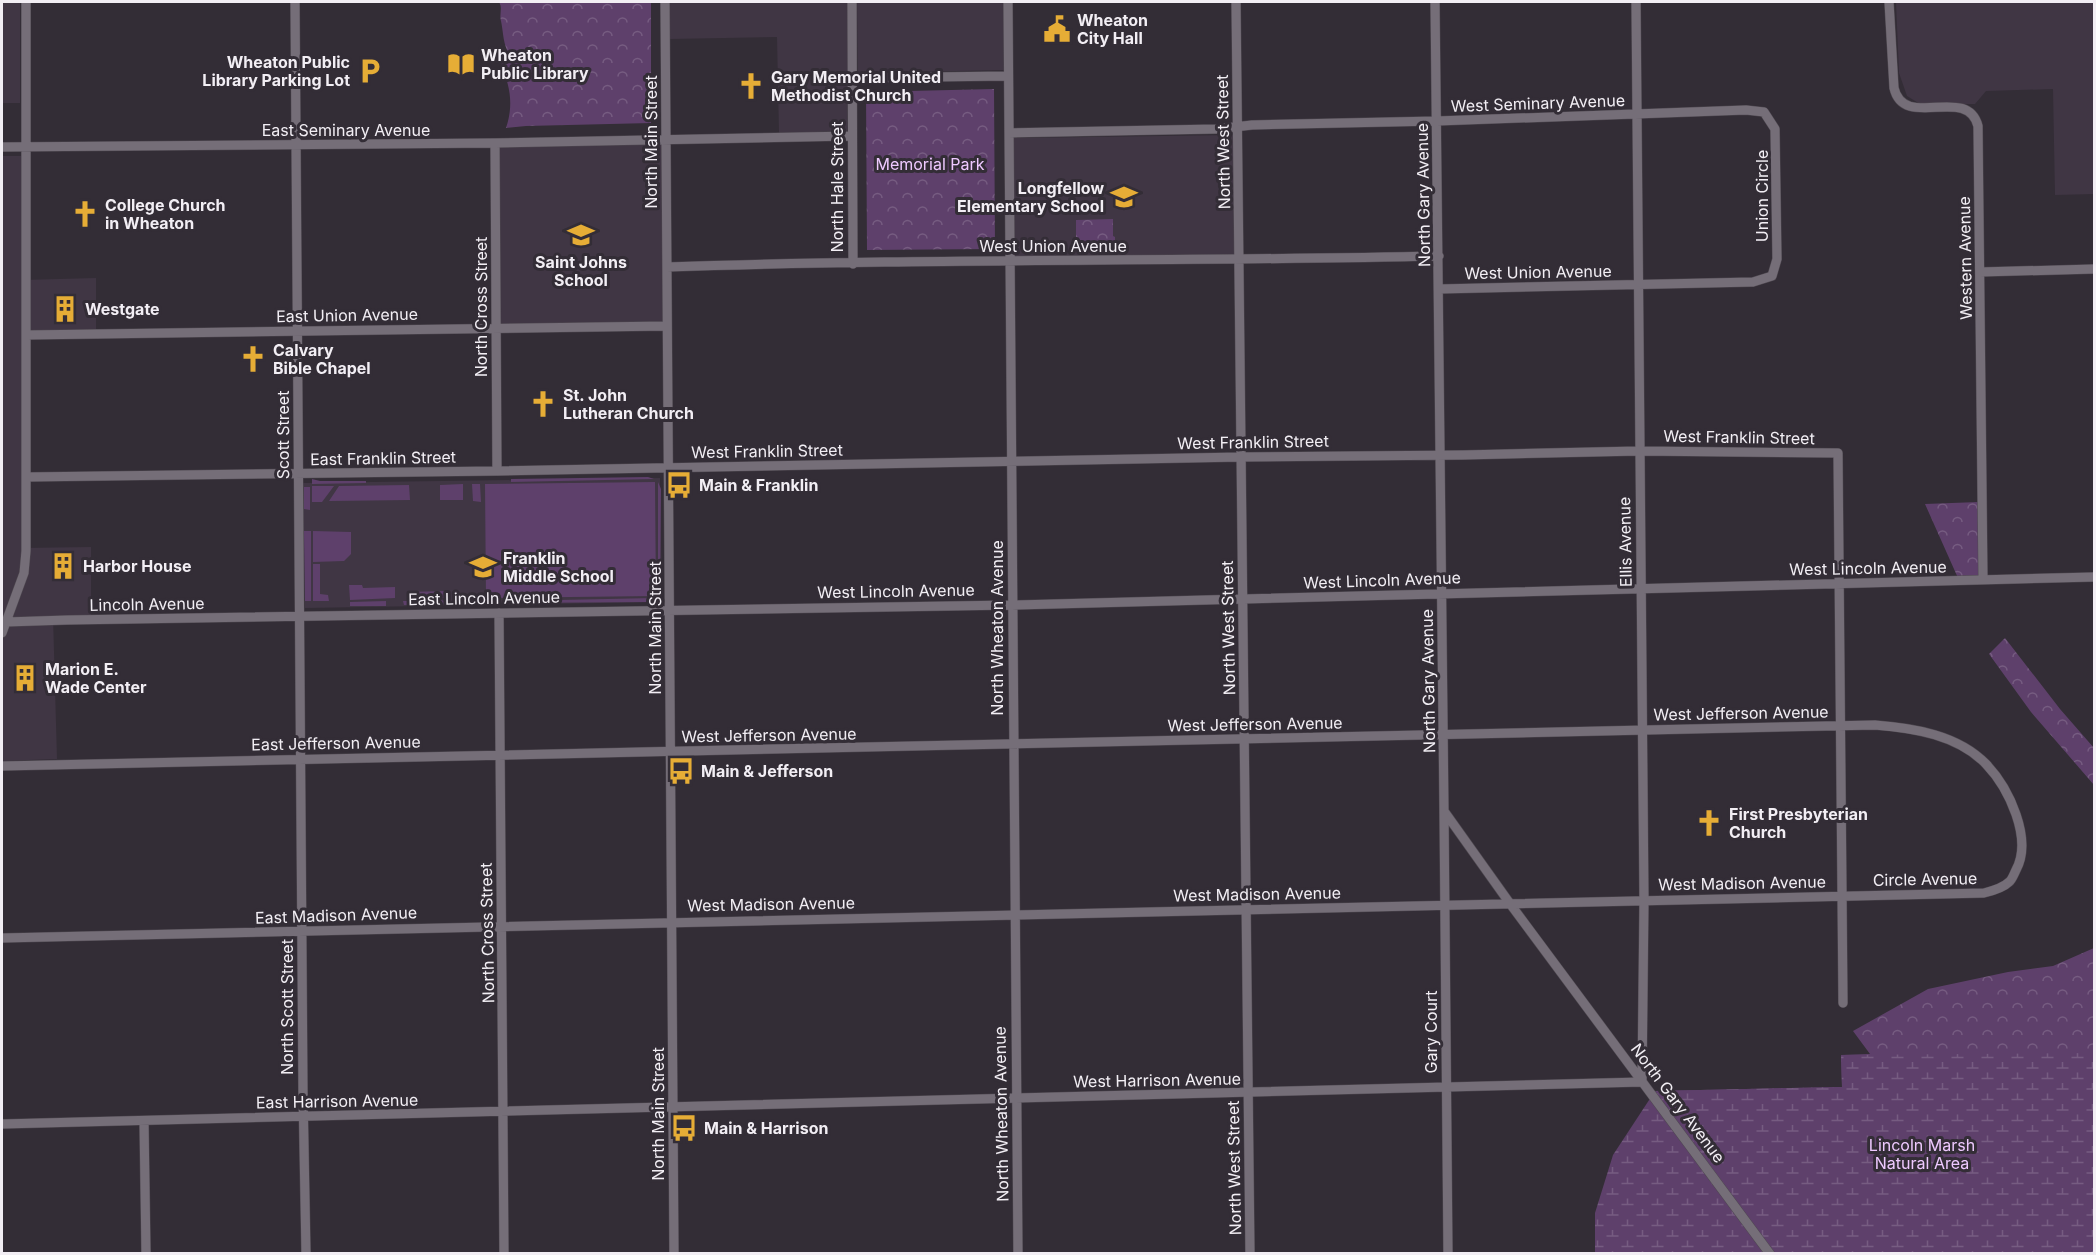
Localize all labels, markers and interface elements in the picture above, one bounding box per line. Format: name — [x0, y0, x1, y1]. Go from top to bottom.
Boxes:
place label: Wheaton City Hall — [1077, 10, 1148, 48]
public building icon: Wheaton City Hall — [1042, 14, 1072, 44]
place label: Wheaton Public Library — [481, 45, 589, 83]
library icon: Wheaton Public Library — [446, 49, 476, 79]
place label: Wheaton Public Library Parking Lot — [202, 52, 350, 90]
parking icon: Wheaton Public Library Parking Lot — [355, 56, 385, 86]
place label: Gary Memorial United Methodist Church — [771, 67, 941, 105]
church icon: Gary Memorial United Methodist Church — [736, 71, 766, 101]
street label: North West Street — [1212, 74, 1234, 210]
street label: North Main Street — [641, 75, 661, 209]
street label: West Seminary Avenue — [1451, 90, 1625, 116]
street label: East Seminary Avenue — [262, 120, 430, 140]
street label: North Hale Street — [827, 122, 847, 252]
street label: North Gary Avenue — [1412, 123, 1434, 267]
street label: Union Circle — [1752, 150, 1772, 242]
park label: Memorial Park — [875, 154, 985, 174]
place label: Longfellow Elementary School — [957, 178, 1104, 216]
school or university icon: Longfellow Elementary School — [1109, 182, 1139, 212]
place label: College Church in Wheaton — [105, 195, 226, 233]
street label: Western Avenue — [1954, 196, 1976, 320]
church icon: College Church in Wheaton — [70, 199, 100, 229]
school or university icon: Saint Johns School — [566, 220, 596, 250]
street label: West Union Avenue — [979, 236, 1127, 256]
street label: North Cross Street — [471, 237, 491, 377]
place label: Saint Johns School — [535, 252, 627, 290]
street label: West Union Avenue — [1464, 261, 1612, 283]
building icon: Westgate — [50, 294, 80, 324]
place label: Westgate — [85, 299, 160, 319]
street label: East Union Avenue — [276, 304, 418, 326]
place label: Calvary Bible Chapel — [273, 340, 371, 378]
church icon: Calvary Bible Chapel — [238, 344, 268, 374]
place label: St. John Lutheran Church — [563, 385, 694, 423]
church icon: St. John Lutheran Church — [528, 389, 558, 419]
street label: Scott Street — [273, 391, 293, 479]
street label: West Franklin Street — [1663, 426, 1815, 448]
street label: West Franklin Street — [1177, 431, 1329, 453]
street label: West Franklin Street — [691, 440, 843, 462]
street label: East Franklin Street — [310, 447, 456, 469]
bus stop icon: Main & Franklin — [664, 470, 694, 500]
place label: Main & Franklin — [699, 475, 818, 495]
street label: Ellis Avenue — [1614, 497, 1636, 587]
street label: North Wheaton Avenue — [987, 540, 1007, 716]
place label: Franklin Middle School — [503, 548, 614, 586]
building icon: Harbor House — [48, 551, 78, 581]
school or university icon: Franklin Middle School — [468, 552, 498, 582]
place label: Harbor House — [83, 556, 191, 576]
street label: West Lincoln Avenue — [1789, 557, 1947, 579]
street label: North West Street — [1217, 560, 1239, 696]
street label: North Main Street — [645, 561, 665, 695]
street label: West Lincoln Avenue — [1303, 567, 1461, 593]
street label: West Lincoln Avenue — [817, 580, 975, 602]
street label: East Lincoln Avenue — [408, 587, 560, 609]
street label: Lincoln Avenue — [89, 593, 205, 615]
street label: North Gary Avenue — [1417, 609, 1439, 753]
place label: Marion E. Wade Center — [45, 659, 147, 697]
building icon: Marion E. Wade Center — [10, 663, 40, 693]
street label: West Jefferson Avenue — [1653, 701, 1829, 725]
street label: West Jefferson Avenue — [1167, 712, 1343, 736]
street label: West Jefferson Avenue — [681, 723, 857, 747]
street label: East Jefferson Avenue — [251, 732, 421, 754]
bus stop icon: Main & Jefferson — [666, 756, 696, 786]
place label: Main & Jefferson — [701, 761, 833, 781]
place label: First Presbyterian Church — [1729, 804, 1868, 842]
church icon: First Presbyterian Church — [1694, 808, 1724, 838]
street label: North Cross Street — [476, 862, 498, 1004]
street label: Circle Avenue — [1873, 868, 1977, 890]
street label: West Madison Avenue — [1658, 872, 1826, 894]
street label: West Madison Avenue — [1173, 883, 1341, 905]
street label: West Madison Avenue — [687, 893, 855, 915]
street label: East Madison Avenue — [255, 902, 417, 928]
street label: North Scott Street — [277, 939, 297, 1075]
street label: Gary Court — [1421, 991, 1441, 1073]
street label: North Wheaton Avenue — [989, 1026, 1013, 1202]
street label: North Gary Avenue — [1627, 1039, 1729, 1167]
street label: North Main Street — [648, 1047, 668, 1181]
street label: West Harrison Avenue — [1073, 1069, 1241, 1091]
street label: East Harrison Avenue — [256, 1090, 418, 1112]
street label: North West Street — [1223, 1100, 1245, 1236]
bus stop icon: Main & Harrison — [669, 1113, 699, 1143]
place label: Main & Harrison — [704, 1118, 828, 1138]
park label: Lincoln Marsh Natural Area — [1869, 1135, 1975, 1173]

